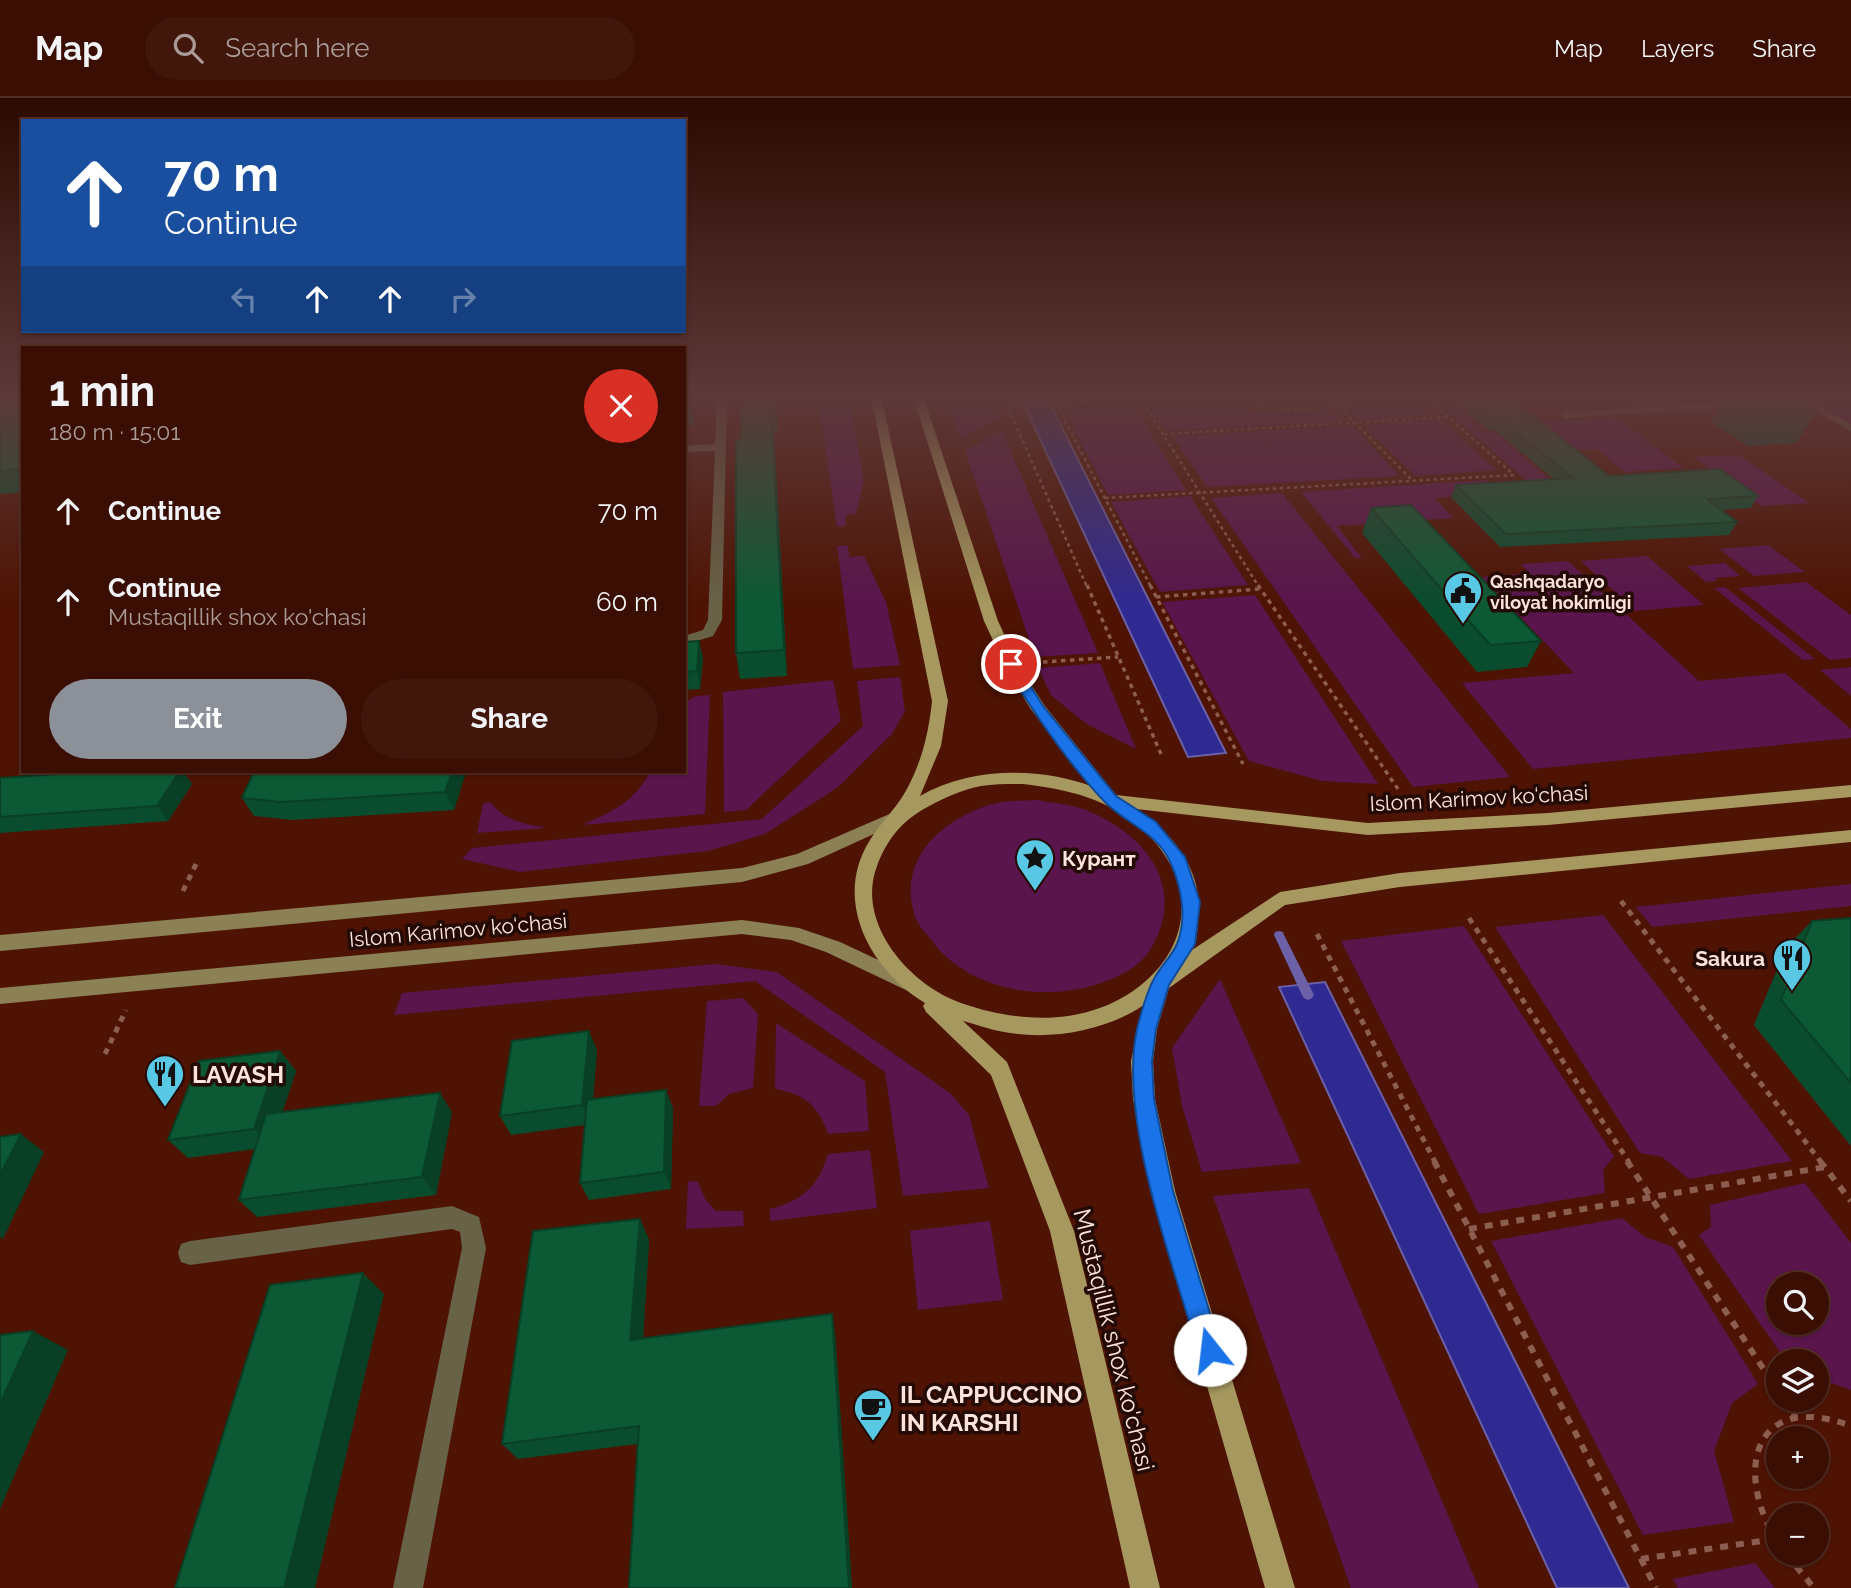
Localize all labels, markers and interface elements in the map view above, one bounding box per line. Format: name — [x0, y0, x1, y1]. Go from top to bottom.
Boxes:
search box — [145, 17, 635, 80]
text: Map — [35, 29, 103, 68]
icon: search — [169, 29, 207, 67]
text: Search here — [225, 33, 370, 63]
text: Map — [1554, 34, 1603, 63]
text: Layers — [1641, 34, 1714, 63]
text: Share — [1752, 34, 1816, 63]
text: 70 m — [164, 145, 279, 202]
icon: ahead — [49, 147, 140, 238]
text: Continue — [164, 204, 298, 241]
icon: left — [225, 280, 263, 318]
icon: ahead — [298, 280, 336, 318]
icon: ahead — [371, 280, 409, 318]
icon: right — [444, 280, 482, 318]
text: 1 min — [49, 367, 155, 416]
button: close — [584, 369, 658, 443]
text: 180 m · 15:01 — [49, 418, 180, 445]
icon: ahead — [49, 492, 87, 530]
text: Continue — [108, 496, 221, 526]
text: 70 m — [598, 496, 658, 526]
public building icon: Qashqadaryo viloyat hokimligi — [1442, 570, 1484, 625]
place label: Qashqadaryo viloyat hokimligi — [1490, 571, 1631, 613]
text: Continue — [108, 573, 221, 603]
icon: ahead — [49, 583, 87, 621]
text: 60 m — [596, 587, 658, 617]
text: Mustaqillik shox ko'chasi — [108, 603, 366, 630]
pin — [981, 634, 1041, 694]
icon: arrive — [992, 645, 1030, 683]
button: Exit — [49, 679, 347, 759]
button: Share — [361, 679, 658, 759]
street label: Islom Karimov ko‘chasi — [1369, 780, 1589, 816]
place icon: Курант — [1014, 837, 1056, 892]
place label: Курант — [1062, 846, 1136, 871]
street label: Islom Karimov ko‘chasi — [348, 908, 568, 952]
restaurant icon: Sakura — [1771, 937, 1813, 992]
place label: Sakura — [1695, 946, 1765, 971]
restaurant icon: LAVASH — [144, 1053, 186, 1108]
place label: LAVASH — [192, 1060, 284, 1089]
street label: Mustaqillik shox ko'chasi — [1067, 1206, 1161, 1474]
map controls — [1766, 1272, 1829, 1566]
button: search — [1766, 1272, 1829, 1335]
position arrow — [1173, 1313, 1247, 1387]
button: layers — [1766, 1349, 1829, 1412]
place label: IL CAPPUCCINO IN KARSHI — [900, 1380, 1082, 1437]
cafe icon: IL CAPPUCCINO IN KARSHI — [852, 1387, 894, 1442]
button: + — [1766, 1426, 1829, 1489]
button: − — [1766, 1503, 1829, 1566]

